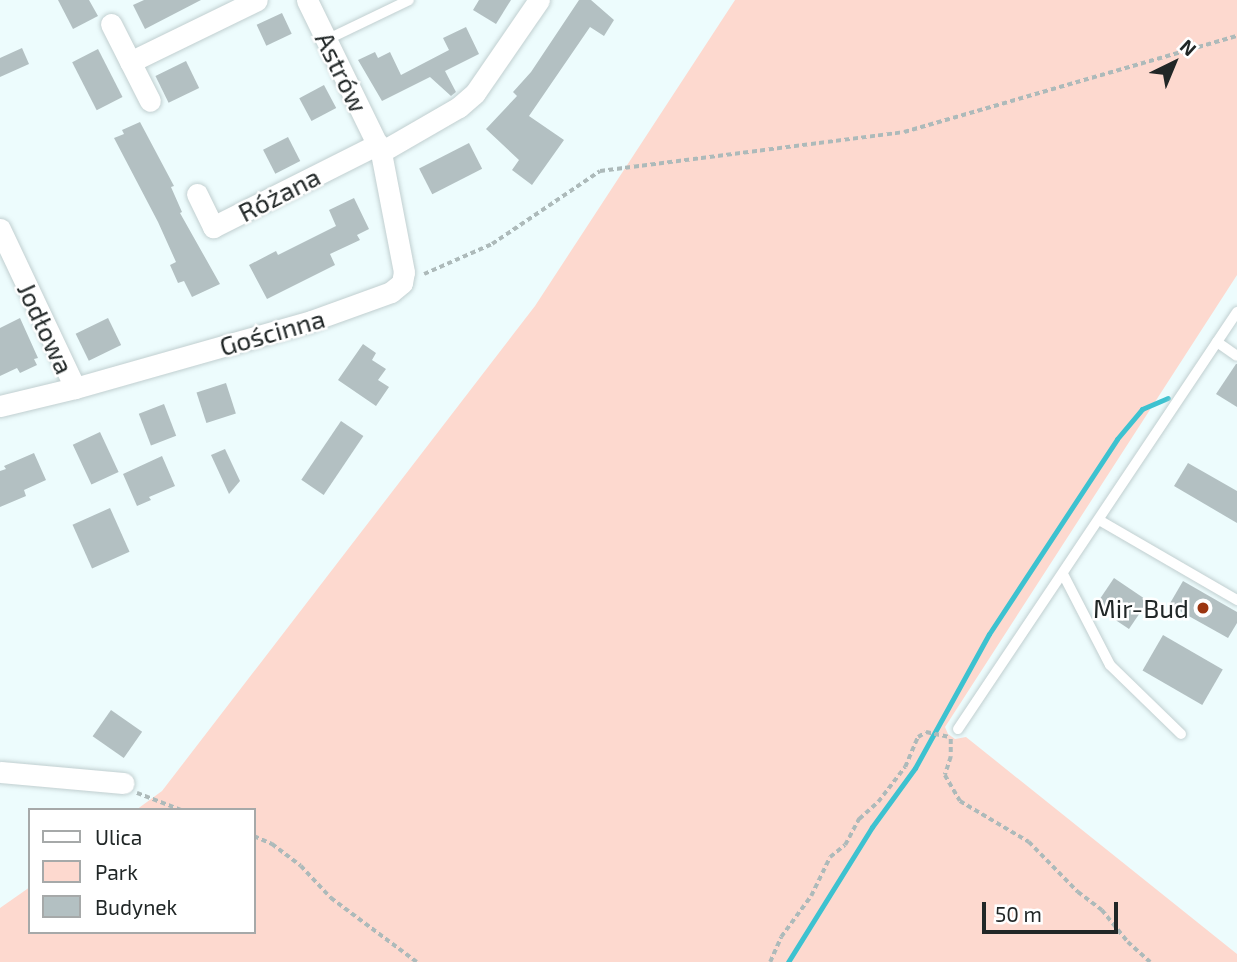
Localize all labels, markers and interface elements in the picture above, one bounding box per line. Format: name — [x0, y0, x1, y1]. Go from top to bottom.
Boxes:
street label: Astrów — [309, 27, 375, 117]
north arrow — [1139, 28, 1209, 98]
text: N — [1176, 34, 1202, 60]
street label: Różana — [233, 160, 325, 228]
street label: Jodłowa — [11, 277, 81, 379]
street label: Gościnna — [216, 302, 328, 362]
place label: Mir-Bud — [1093, 592, 1189, 624]
marker: Mir-Bud — [1195, 600, 1211, 616]
legend — [28, 808, 256, 934]
text: Ulica — [95, 824, 142, 849]
text: Park — [95, 859, 138, 884]
scale bar — [985, 888, 1122, 932]
text: Budynek — [95, 894, 177, 919]
text: 50 m — [995, 901, 1042, 926]

